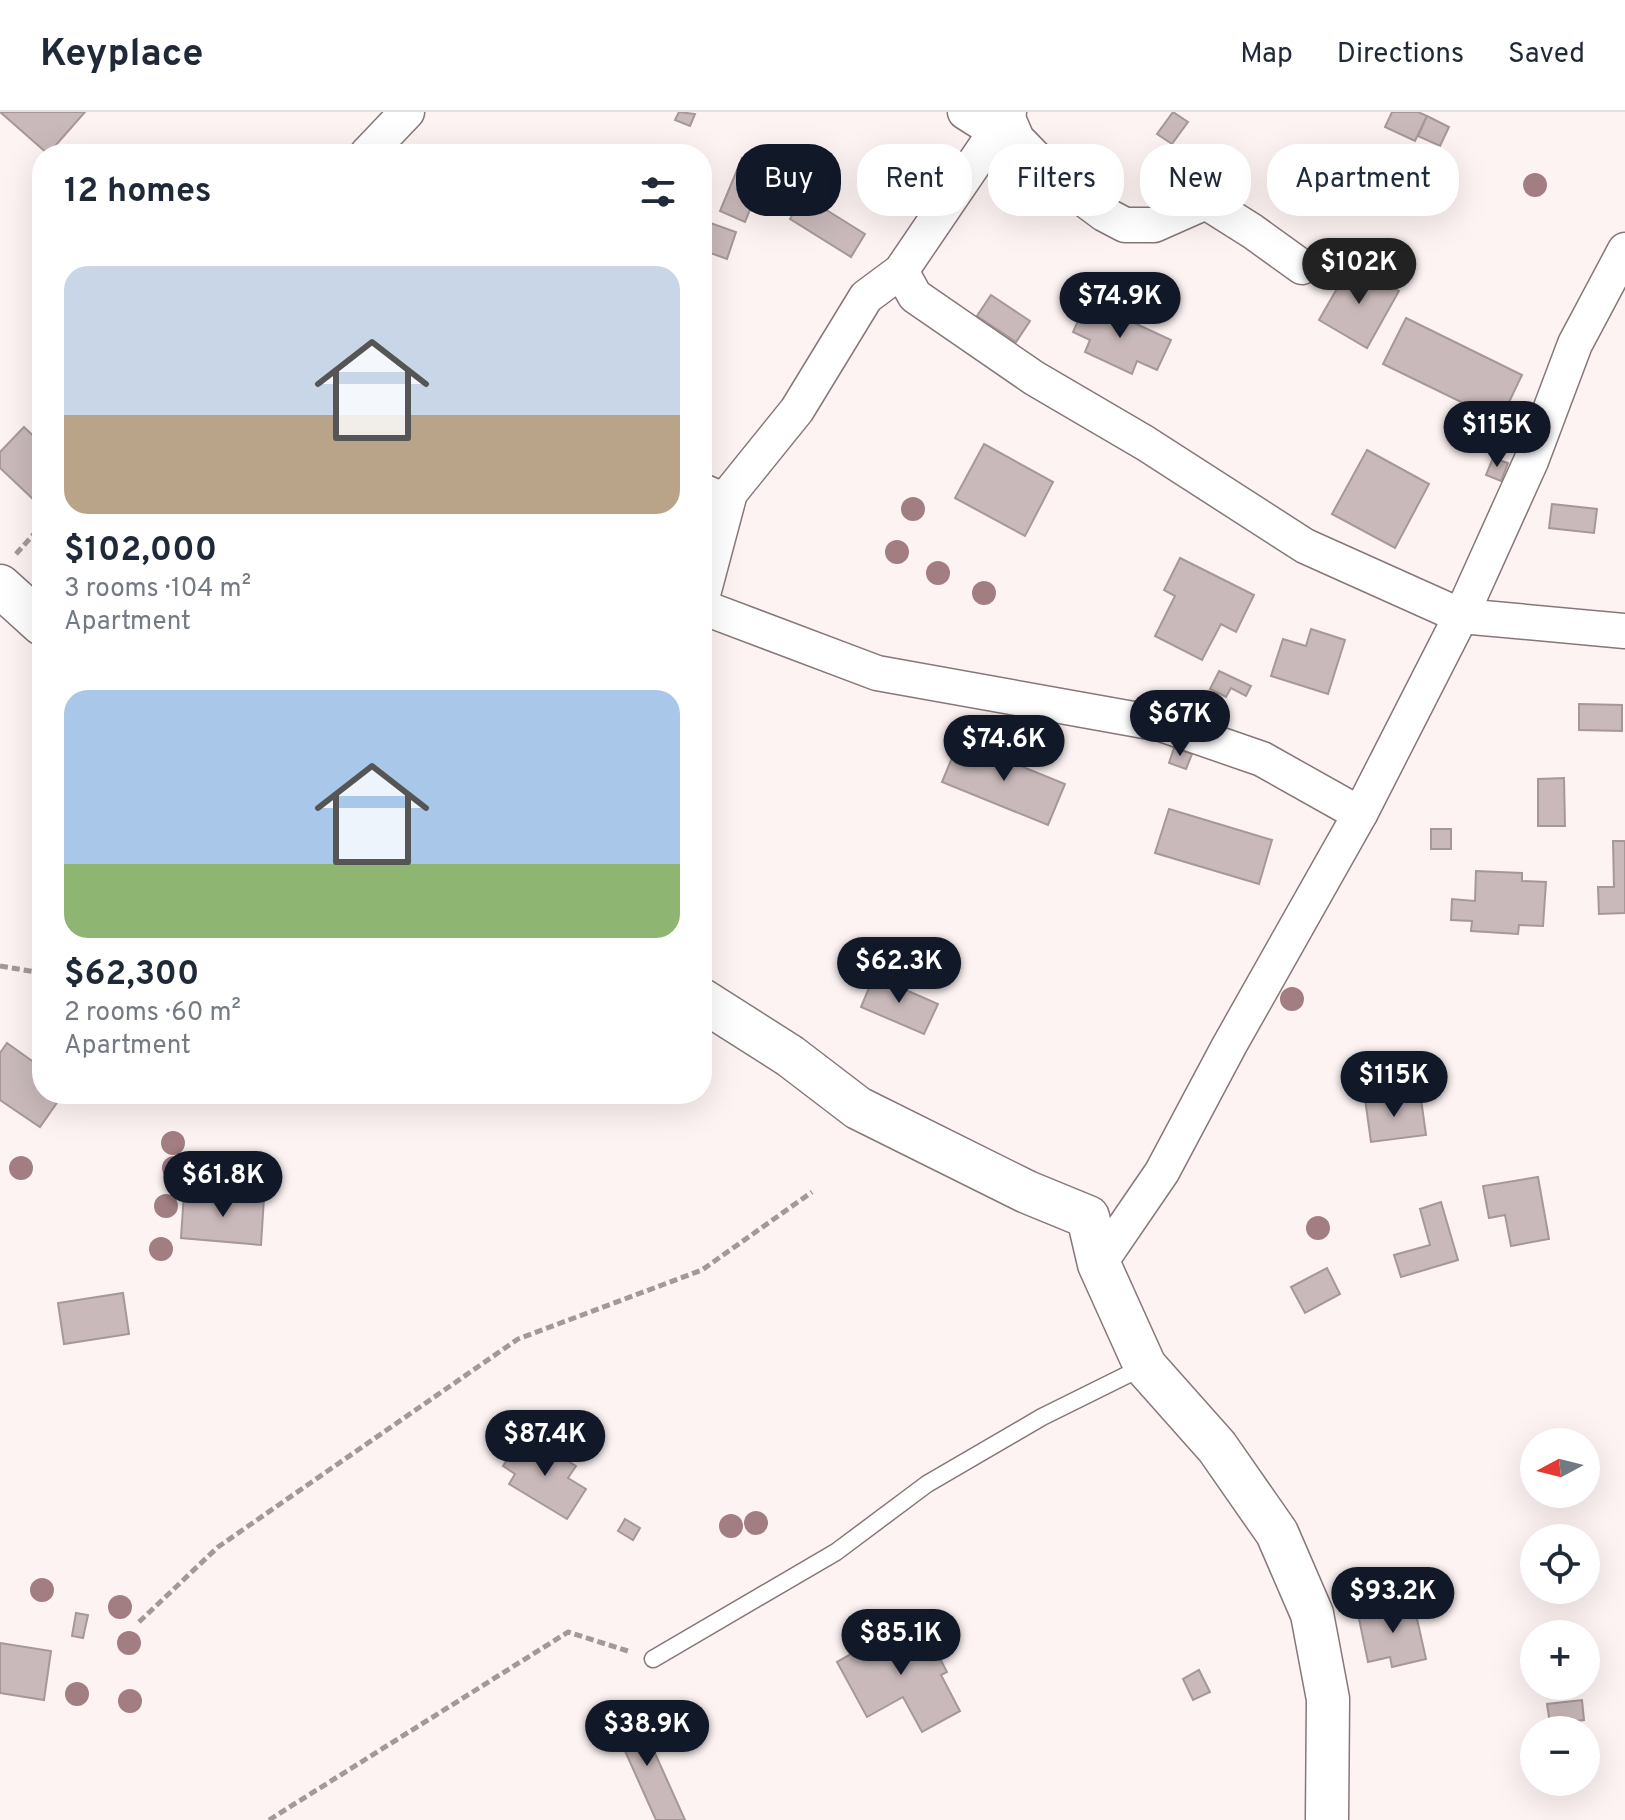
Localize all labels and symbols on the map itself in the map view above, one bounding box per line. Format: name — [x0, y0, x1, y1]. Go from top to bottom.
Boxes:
pin: $102K — [1303, 238, 1415, 306]
pin: $74.9K — [1055, 272, 1185, 340]
pin: $115K — [1441, 401, 1553, 469]
pin: $67K — [1133, 690, 1227, 758]
pin: $74.6K — [939, 715, 1069, 783]
pin: $62.3K — [834, 937, 964, 1005]
pin: $115K — [1338, 1051, 1450, 1119]
pin: $61.8K — [158, 1151, 288, 1219]
pin: $87.4K — [480, 1410, 610, 1478]
north arrow — [1520, 1428, 1600, 1508]
pin: $93.2K — [1328, 1567, 1458, 1635]
pin: $85.1K — [836, 1609, 966, 1677]
pin: $38.9K — [582, 1700, 712, 1768]

